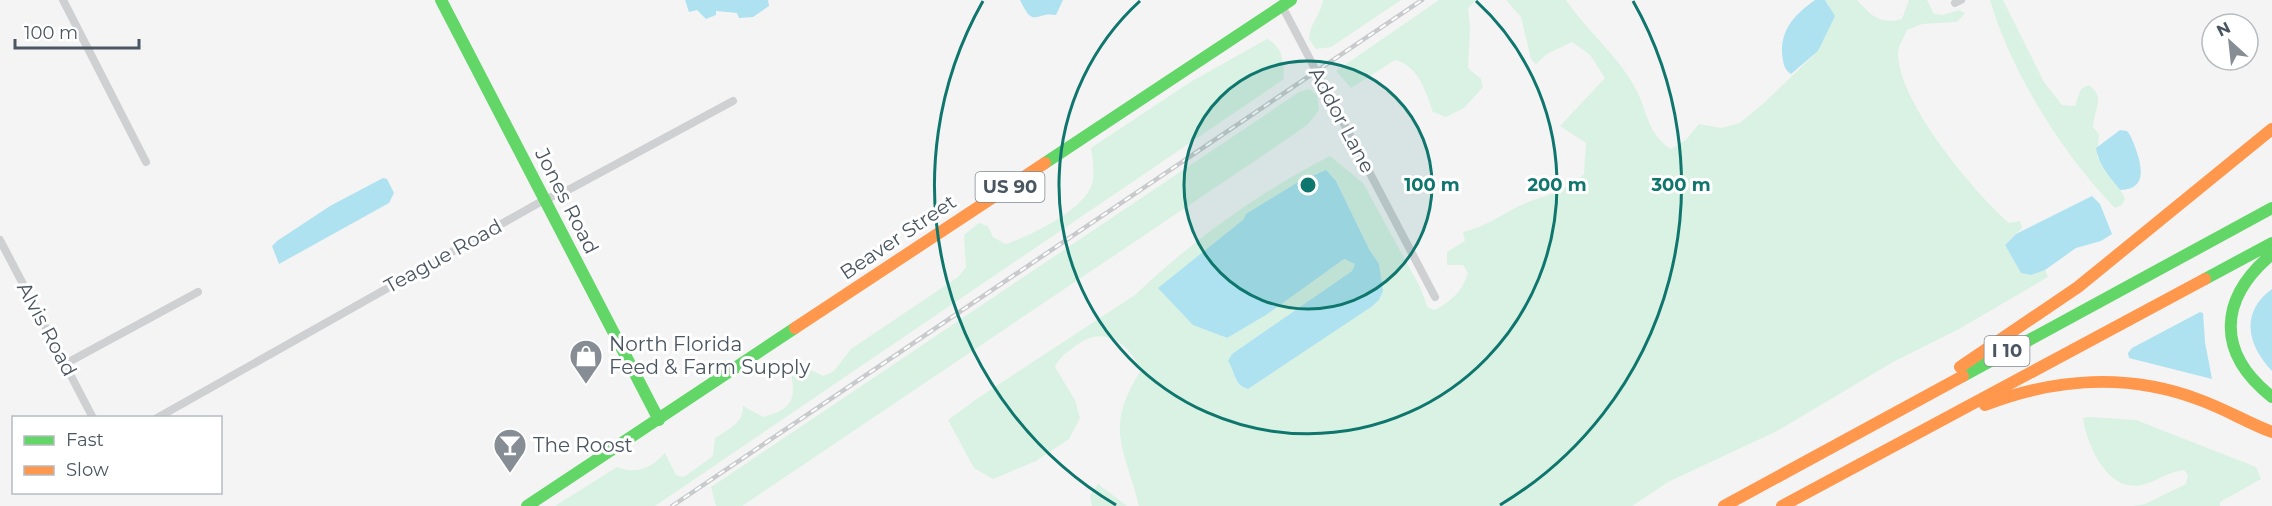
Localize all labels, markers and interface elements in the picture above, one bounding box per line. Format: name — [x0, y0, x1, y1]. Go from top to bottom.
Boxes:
scale bar — [15, 12, 140, 50]
north arrow — [2200, 12, 2260, 72]
text: N — [2213, 18, 2233, 40]
text: 100 m — [24, 22, 78, 44]
street label: Addor Lane — [1304, 63, 1380, 177]
street label: Jones Road — [530, 143, 604, 258]
road number: US 90 — [976, 172, 1044, 202]
text: 100 m — [1404, 174, 1460, 196]
text: 200 m — [1527, 174, 1587, 196]
text: 300 m — [1650, 174, 1711, 196]
centre of rings — [1298, 175, 1318, 195]
street label: Beaver Street — [835, 189, 961, 285]
street label: Teague Road — [380, 214, 506, 298]
street label: Alvis Road — [12, 278, 82, 380]
place label: North Florida Feed & Farm Supply — [609, 332, 810, 379]
road number: I 10 — [1984, 336, 2030, 366]
shop icon: North Florida Feed & Farm Supply — [568, 338, 604, 385]
legend — [12, 416, 222, 494]
bar icon: The Roost — [492, 427, 528, 474]
text: Fast — [66, 429, 104, 451]
place label: The Roost — [533, 433, 633, 457]
text: Slow — [66, 459, 109, 481]

